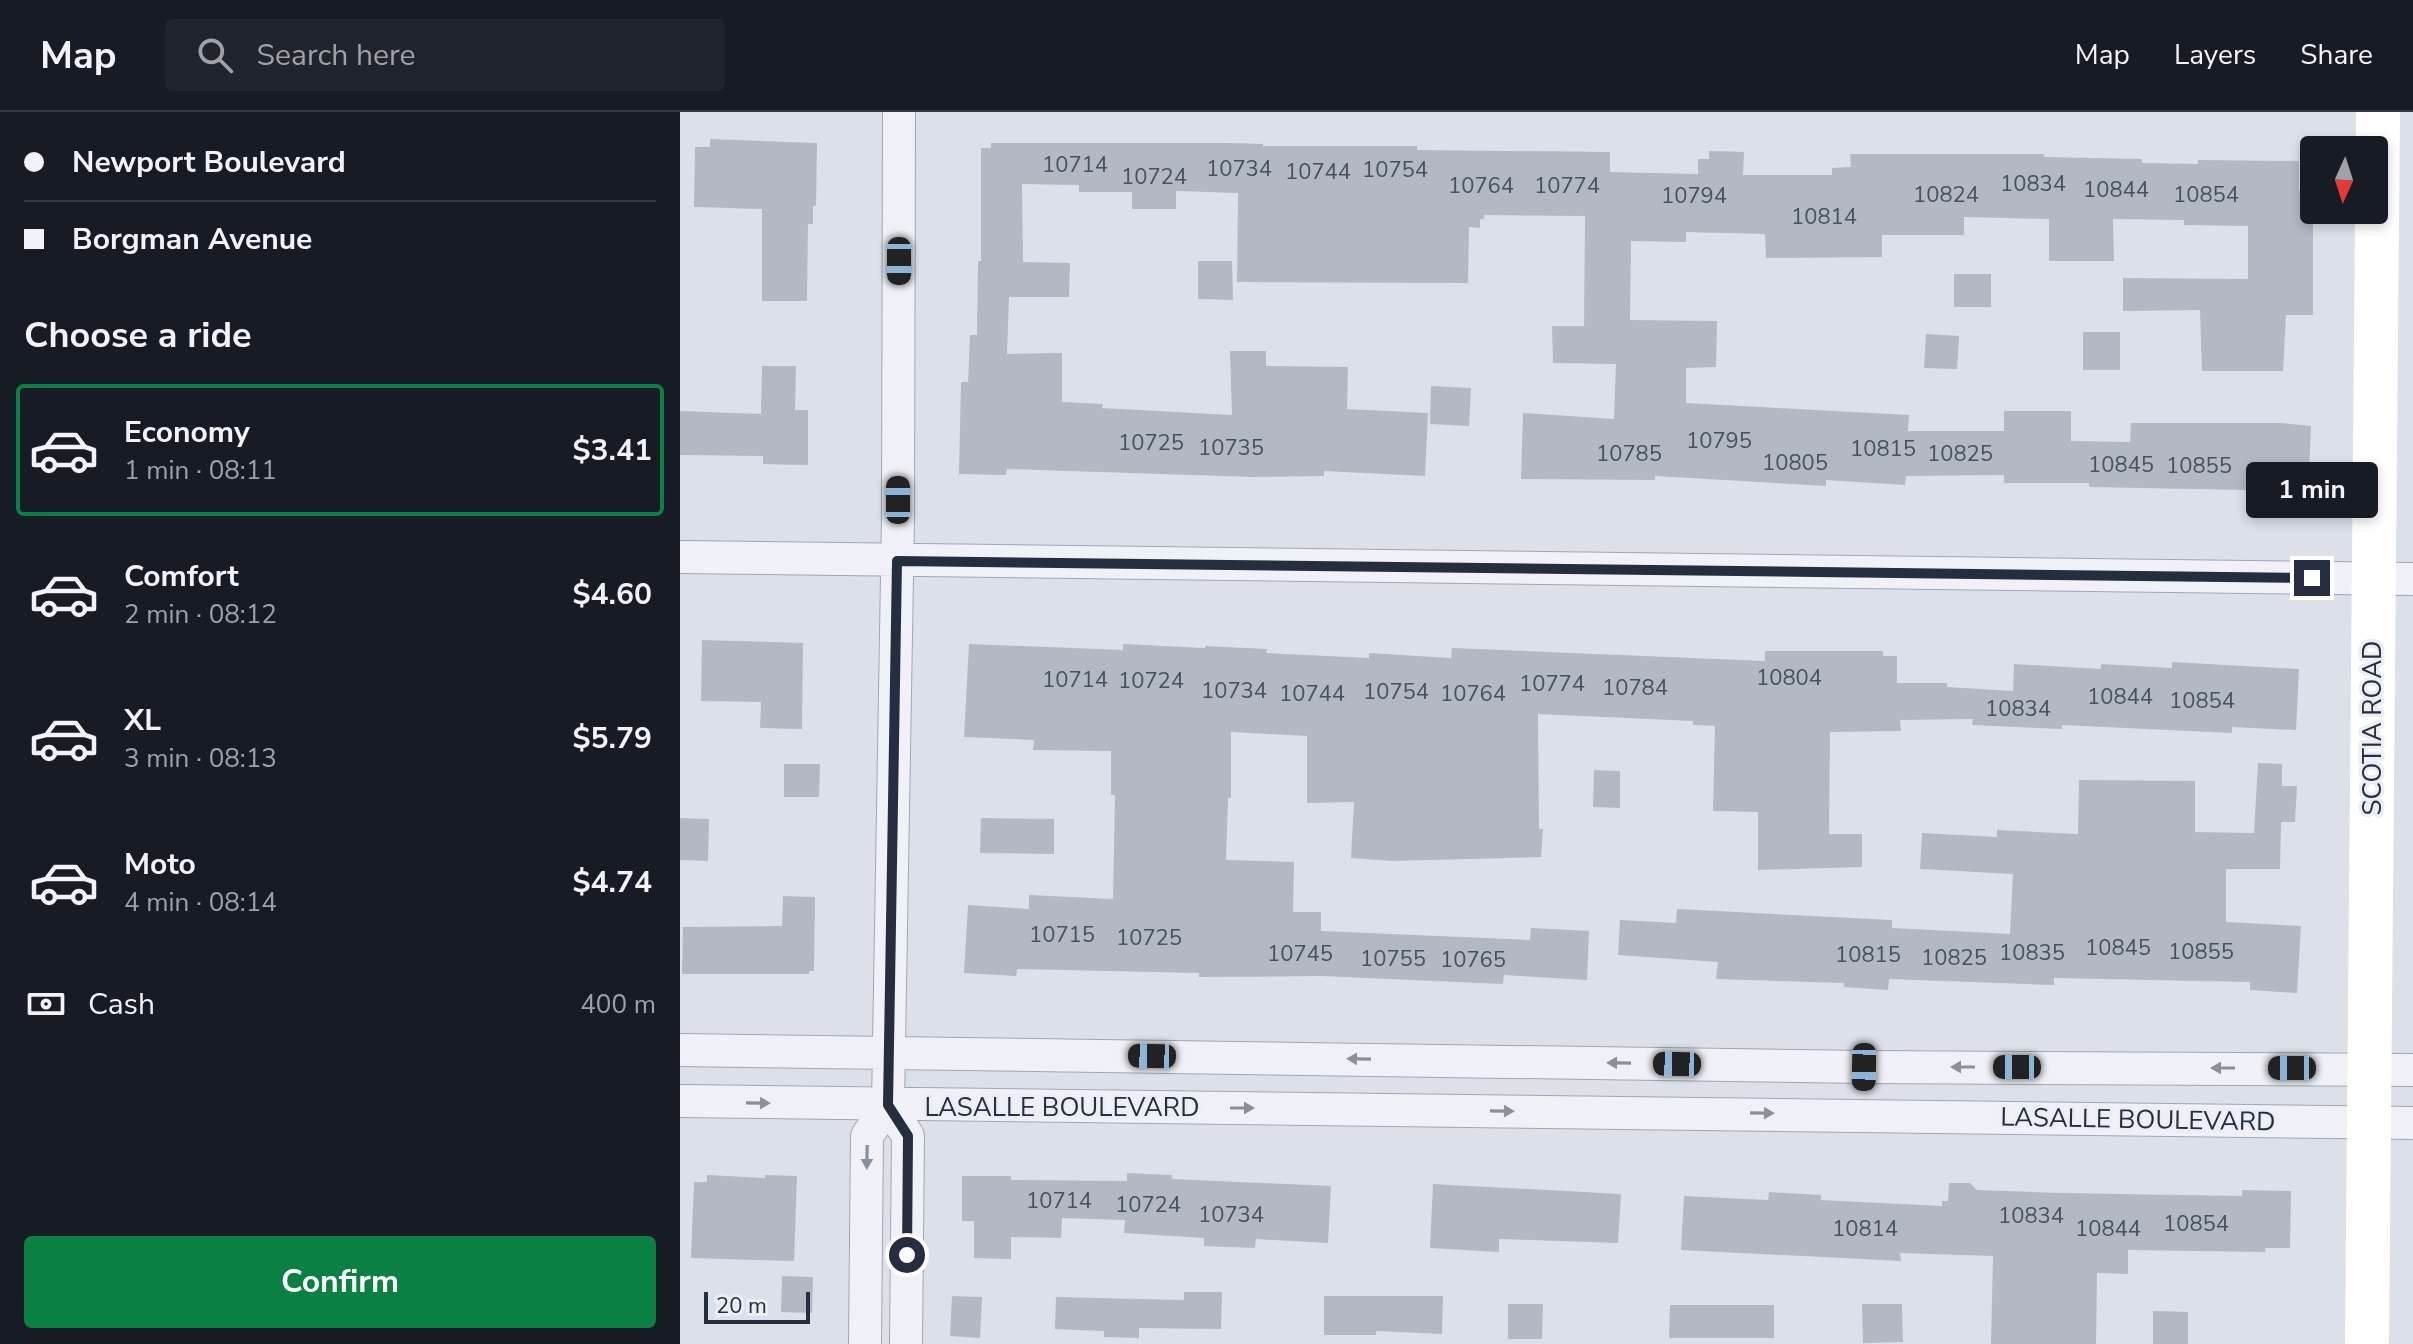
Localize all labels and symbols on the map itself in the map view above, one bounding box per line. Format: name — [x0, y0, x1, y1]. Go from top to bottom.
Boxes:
north arrow — [2300, 136, 2388, 224]
house number: 10714 — [1042, 150, 1108, 180]
house number: 10734 — [1206, 154, 1272, 184]
house number: 10754 — [1362, 155, 1428, 185]
house number: 10744 — [1285, 157, 1351, 187]
house number: 10724 — [1121, 162, 1187, 192]
house number: 10834 — [2000, 169, 2066, 199]
house number: 10764 — [1448, 171, 1514, 201]
house number: 10774 — [1534, 171, 1600, 201]
house number: 10844 — [2083, 175, 2149, 205]
house number: 10824 — [1913, 180, 1979, 210]
house number: 10854 — [2173, 180, 2239, 210]
house number: 10794 — [1661, 181, 1727, 211]
house number: 10814 — [1791, 202, 1857, 232]
car — [887, 237, 911, 285]
house number: 10795 — [1686, 426, 1752, 456]
house number: 10725 — [1118, 428, 1184, 458]
house number: 10735 — [1198, 433, 1264, 463]
house number: 10815 — [1850, 434, 1916, 464]
house number: 10785 — [1596, 439, 1662, 469]
house number: 10825 — [1927, 439, 1993, 469]
house number: 10805 — [1762, 448, 1828, 478]
house number: 10845 — [2088, 450, 2154, 480]
house number: 10855 — [2166, 451, 2232, 481]
callout: 1 min — [2246, 462, 2378, 518]
car — [886, 476, 910, 524]
route end — [2294, 560, 2330, 596]
street label: SCOTIA ROAD — [2355, 641, 2390, 815]
house number: 10804 — [1756, 663, 1822, 693]
house number: 10714 — [1042, 665, 1108, 695]
house number: 10724 — [1118, 666, 1184, 696]
house number: 10774 — [1519, 669, 1585, 699]
house number: 10784 — [1602, 673, 1668, 703]
house number: 10734 — [1201, 676, 1267, 706]
house number: 10754 — [1363, 677, 1429, 707]
house number: 10744 — [1279, 679, 1345, 709]
house number: 10764 — [1440, 679, 1506, 709]
house number: 10844 — [2087, 682, 2153, 712]
house number: 10854 — [2169, 686, 2235, 716]
house number: 10834 — [1985, 694, 2051, 724]
house number: 10715 — [1029, 920, 1095, 950]
house number: 10725 — [1116, 923, 1182, 953]
house number: 10845 — [2085, 933, 2151, 963]
house number: 10855 — [2168, 937, 2234, 967]
house number: 10835 — [1999, 938, 2065, 968]
house number: 10745 — [1267, 939, 1333, 969]
house number: 10815 — [1835, 940, 1901, 970]
house number: 10825 — [1921, 943, 1987, 973]
house number: 10755 — [1360, 944, 1426, 974]
house number: 10765 — [1440, 945, 1506, 975]
car — [1852, 1043, 1876, 1091]
car — [1128, 1044, 1176, 1068]
car — [1653, 1052, 1701, 1076]
one-way arrow — [1346, 1053, 1371, 1066]
car — [1993, 1055, 2041, 1079]
car — [2268, 1056, 2316, 1080]
one-way arrow — [1606, 1057, 1631, 1070]
one-way arrow — [1950, 1061, 1975, 1073]
one-way arrow — [2210, 1062, 2235, 1074]
street label: LASALLE BOULEVARD — [924, 1090, 1200, 1125]
one-way arrow — [746, 1096, 771, 1109]
street label: LASALLE BOULEVARD — [2000, 1100, 2276, 1139]
one-way arrow — [1230, 1102, 1255, 1114]
one-way arrow — [1490, 1104, 1515, 1117]
one-way arrow — [1750, 1107, 1775, 1119]
one-way arrow — [861, 1145, 873, 1170]
house number: 10714 — [1026, 1186, 1092, 1216]
house number: 10724 — [1115, 1190, 1181, 1220]
house number: 10734 — [1198, 1200, 1264, 1230]
house number: 10834 — [1998, 1201, 2064, 1231]
house number: 10854 — [2163, 1209, 2229, 1239]
house number: 10814 — [1832, 1214, 1898, 1244]
house number: 10844 — [2075, 1214, 2141, 1244]
route start — [889, 1237, 925, 1273]
scale bar — [704, 1288, 810, 1324]

